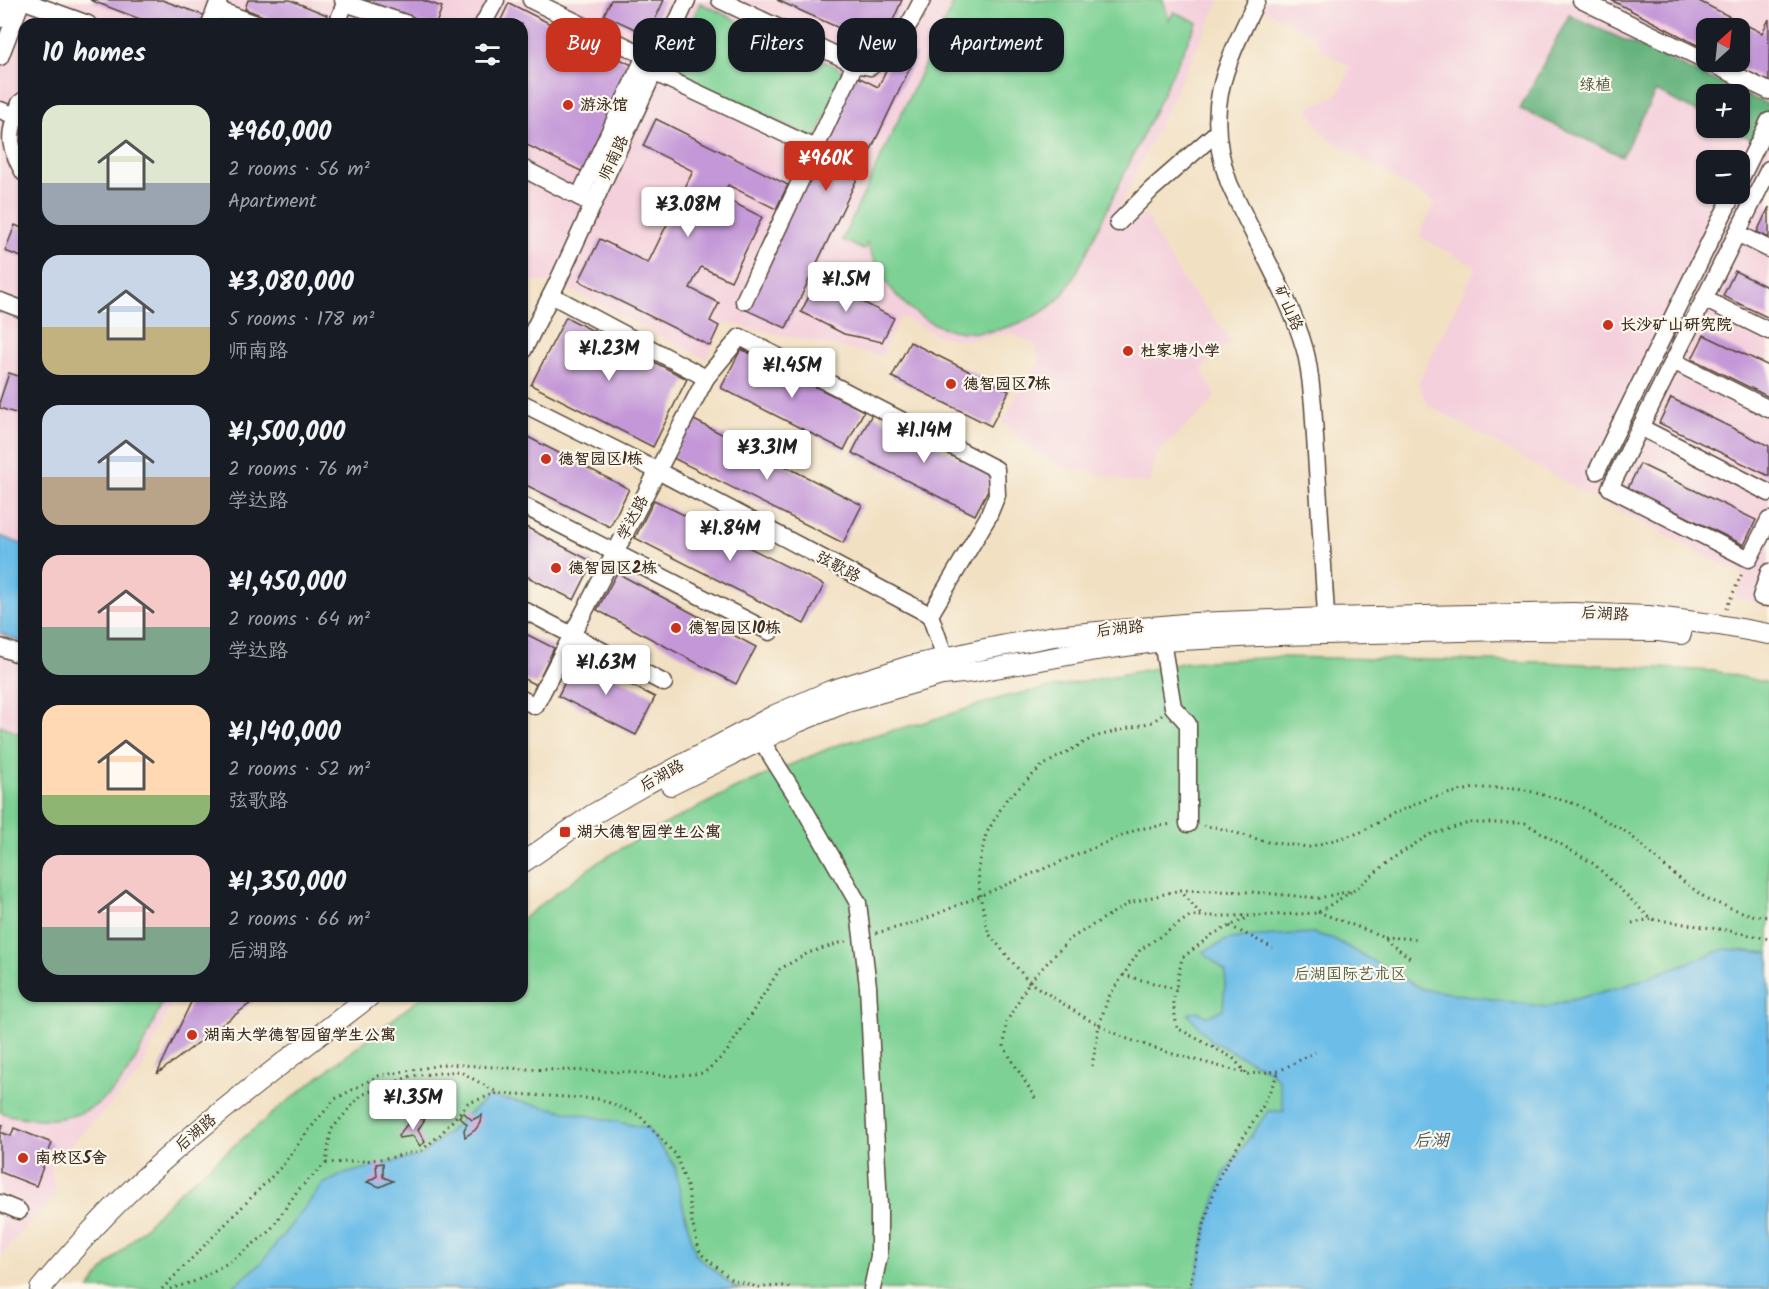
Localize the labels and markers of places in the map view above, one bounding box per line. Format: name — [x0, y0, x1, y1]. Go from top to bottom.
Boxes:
place label: 游泳馆 — [580, 93, 628, 118]
marker: 游泳馆 — [561, 98, 575, 112]
pin: ¥960K — [784, 141, 868, 192]
pin: ¥3.08M — [639, 187, 737, 238]
pin: ¥1.5M — [804, 262, 888, 313]
place label: 长沙矿山研究院 — [1620, 313, 1732, 338]
marker: 长沙矿山研究院 — [1601, 318, 1615, 332]
pin: ¥1.23M — [560, 331, 658, 382]
place label: 杜家塘小学 — [1140, 339, 1220, 364]
marker: 杜家塘小学 — [1121, 344, 1135, 358]
pin: ¥1.45M — [743, 348, 841, 399]
place label: 徳智园区7栋 — [963, 372, 1051, 397]
marker: 徳智园区7栋 — [944, 377, 958, 391]
pin: ¥1.14M — [875, 413, 973, 464]
pin: ¥3.31M — [718, 430, 816, 481]
place label: 徳智园区1栋 — [558, 447, 643, 472]
marker: 徳智园区1栋 — [539, 452, 553, 466]
pin: ¥1.84M — [681, 511, 779, 562]
place label: 徳智园区2栋 — [568, 556, 657, 581]
marker: 徳智园区2栋 — [549, 561, 563, 575]
place label: 德智园区10栋 — [688, 616, 781, 641]
marker: 德智园区10栋 — [669, 621, 683, 635]
pin: ¥1.63M — [557, 645, 655, 696]
place label: 湖大德智园学生公寓 — [577, 820, 721, 845]
marker: 湖大德智园学生公寓 — [558, 825, 572, 839]
place label: 湖南大学德智园留学生公寓 — [204, 1023, 396, 1048]
marker: 湖南大学德智园留学生公寓 — [185, 1028, 199, 1042]
pin: ¥1.35M — [364, 1080, 462, 1131]
place label: 南校区5舍 — [35, 1146, 107, 1171]
marker: 南校区5舍 — [16, 1151, 30, 1165]

